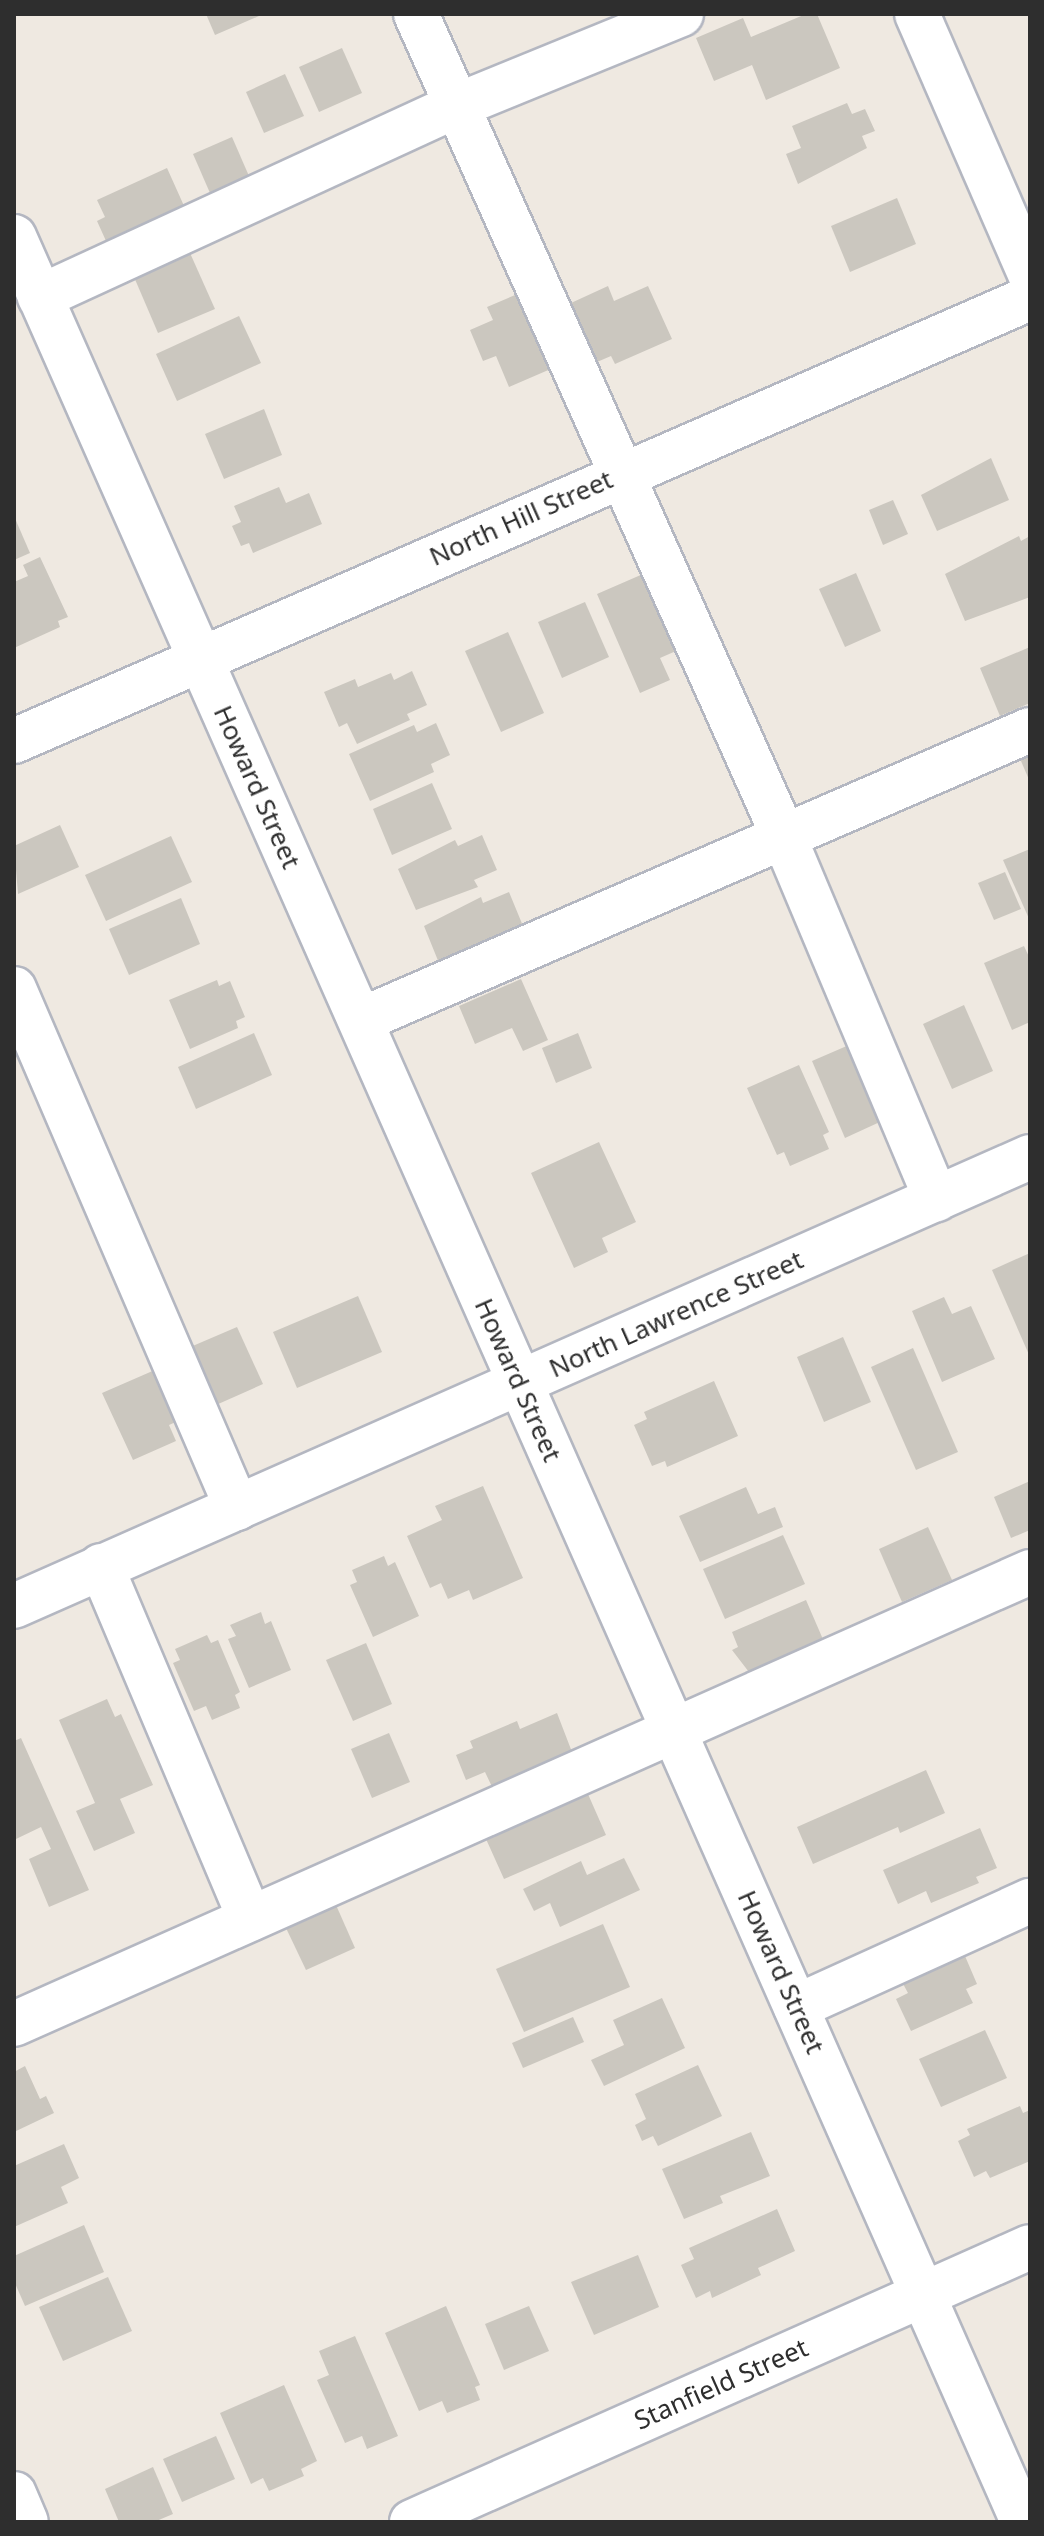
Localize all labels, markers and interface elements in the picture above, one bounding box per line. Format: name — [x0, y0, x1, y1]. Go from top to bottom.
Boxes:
street label: North Hill Street — [425, 464, 617, 572]
street label: Howard Street — [207, 701, 307, 873]
street label: North Lawrence Street — [544, 1244, 808, 1384]
street label: Howard Street — [468, 1294, 568, 1466]
street label: Howard Street — [731, 1886, 831, 2058]
street label: Stanfield Street — [629, 2332, 813, 2436]

